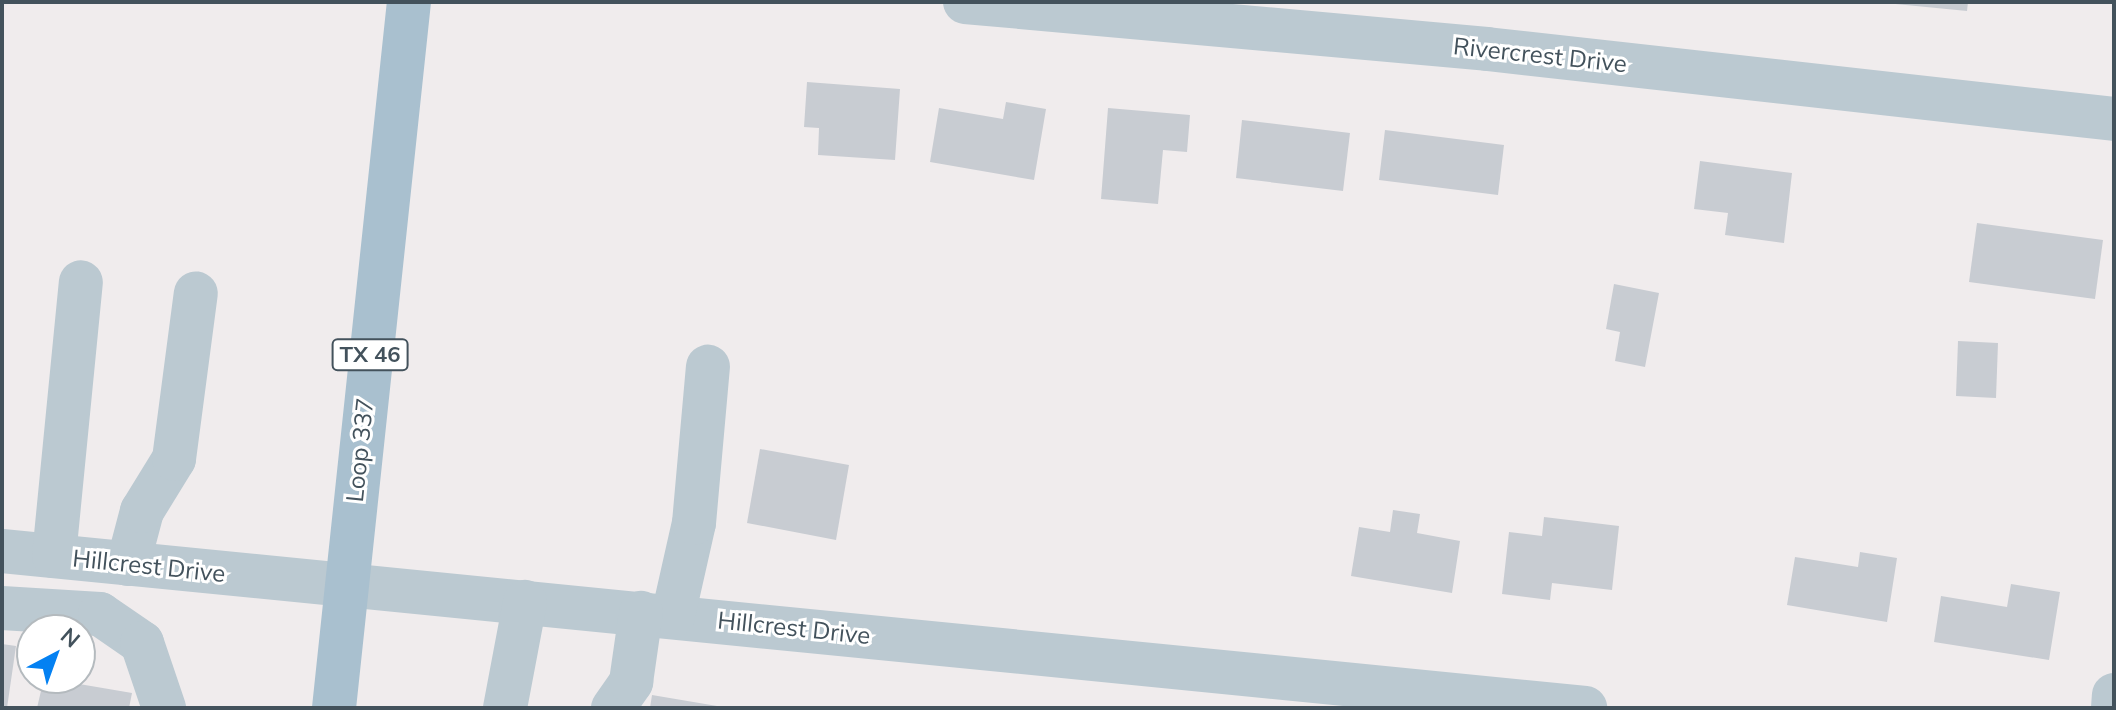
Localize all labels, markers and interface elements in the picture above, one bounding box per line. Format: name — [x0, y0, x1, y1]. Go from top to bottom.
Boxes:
street label: Rivercrest Drive — [1452, 32, 1628, 78]
road number: TX 46 — [330, 337, 410, 373]
street label: Loop 337 — [340, 397, 380, 503]
street label: Hillcrest Drive — [71, 544, 227, 588]
street label: Hillcrest Drive — [716, 606, 872, 650]
north arrow — [16, 614, 96, 694]
text: N — [55, 621, 86, 653]

